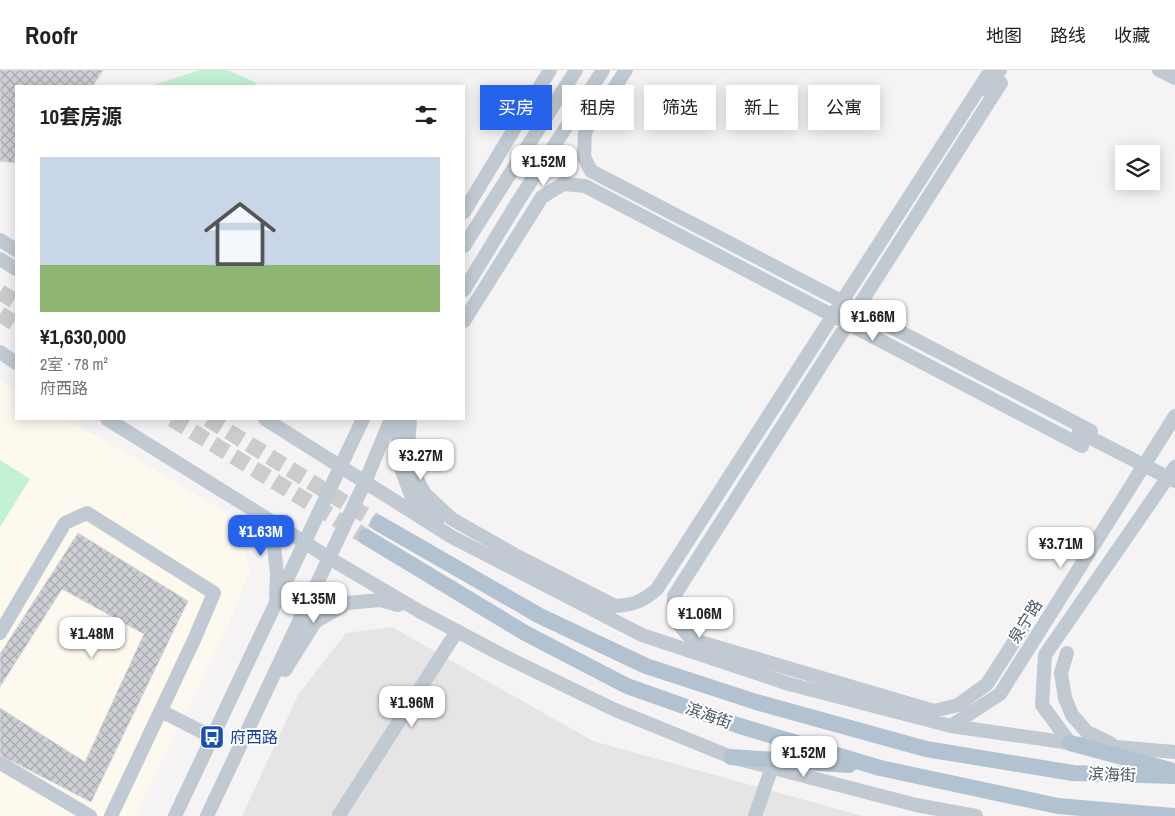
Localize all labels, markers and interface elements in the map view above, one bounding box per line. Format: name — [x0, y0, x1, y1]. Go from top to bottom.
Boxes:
text: Roofr — [25, 19, 77, 51]
text: 地图 — [986, 23, 1022, 48]
text: 路线 — [1050, 23, 1086, 48]
text: 收藏 — [1114, 23, 1150, 48]
chip: 买房 — [480, 85, 552, 130]
chip: 租房 — [562, 85, 634, 130]
chip: 筛选 — [644, 85, 716, 130]
chip: 新上 — [726, 85, 798, 130]
chip: 公寓 — [808, 85, 880, 130]
icon: filters — [412, 101, 440, 129]
text: 10套房源 — [40, 102, 122, 131]
pin: ¥1.52M — [503, 144, 585, 187]
map controls — [1115, 145, 1160, 190]
button: layers — [1115, 145, 1160, 190]
text: ¥1.52M — [522, 150, 566, 172]
icon: home — [195, 189, 285, 279]
pin: ¥1.66M — [832, 300, 914, 342]
text: ¥1.66M — [851, 305, 895, 327]
text: ¥1,630,000 — [40, 322, 126, 351]
text: 2室 · 78 m² — [40, 353, 108, 375]
text: 府西路 — [40, 377, 88, 399]
pin: ¥3.27M — [380, 438, 462, 481]
text: ¥3.27M — [399, 444, 443, 466]
pin: ¥1.63M — [220, 514, 302, 557]
text: ¥1.63M — [239, 520, 283, 542]
pin: ¥3.71M — [1020, 526, 1102, 569]
text: ¥3.71M — [1039, 532, 1083, 554]
pin: ¥1.35M — [273, 582, 355, 624]
text: ¥1.35M — [292, 587, 336, 609]
street label: 泉宁路 — [1003, 595, 1047, 647]
pin: ¥1.06M — [659, 596, 741, 639]
text: ¥1.06M — [678, 602, 722, 624]
pin: ¥1.48M — [51, 616, 133, 659]
text: ¥1.48M — [70, 622, 114, 644]
pin: ¥1.96M — [371, 686, 453, 728]
text: ¥1.96M — [390, 691, 434, 713]
street label: 滨海街 — [683, 696, 735, 734]
bus stop icon: 府西路 — [199, 724, 225, 750]
place label: 府西路 — [230, 726, 278, 748]
pin: ¥1.52M — [763, 736, 845, 778]
text: ¥1.52M — [782, 741, 826, 763]
street label: 滨海街 — [1088, 762, 1136, 786]

